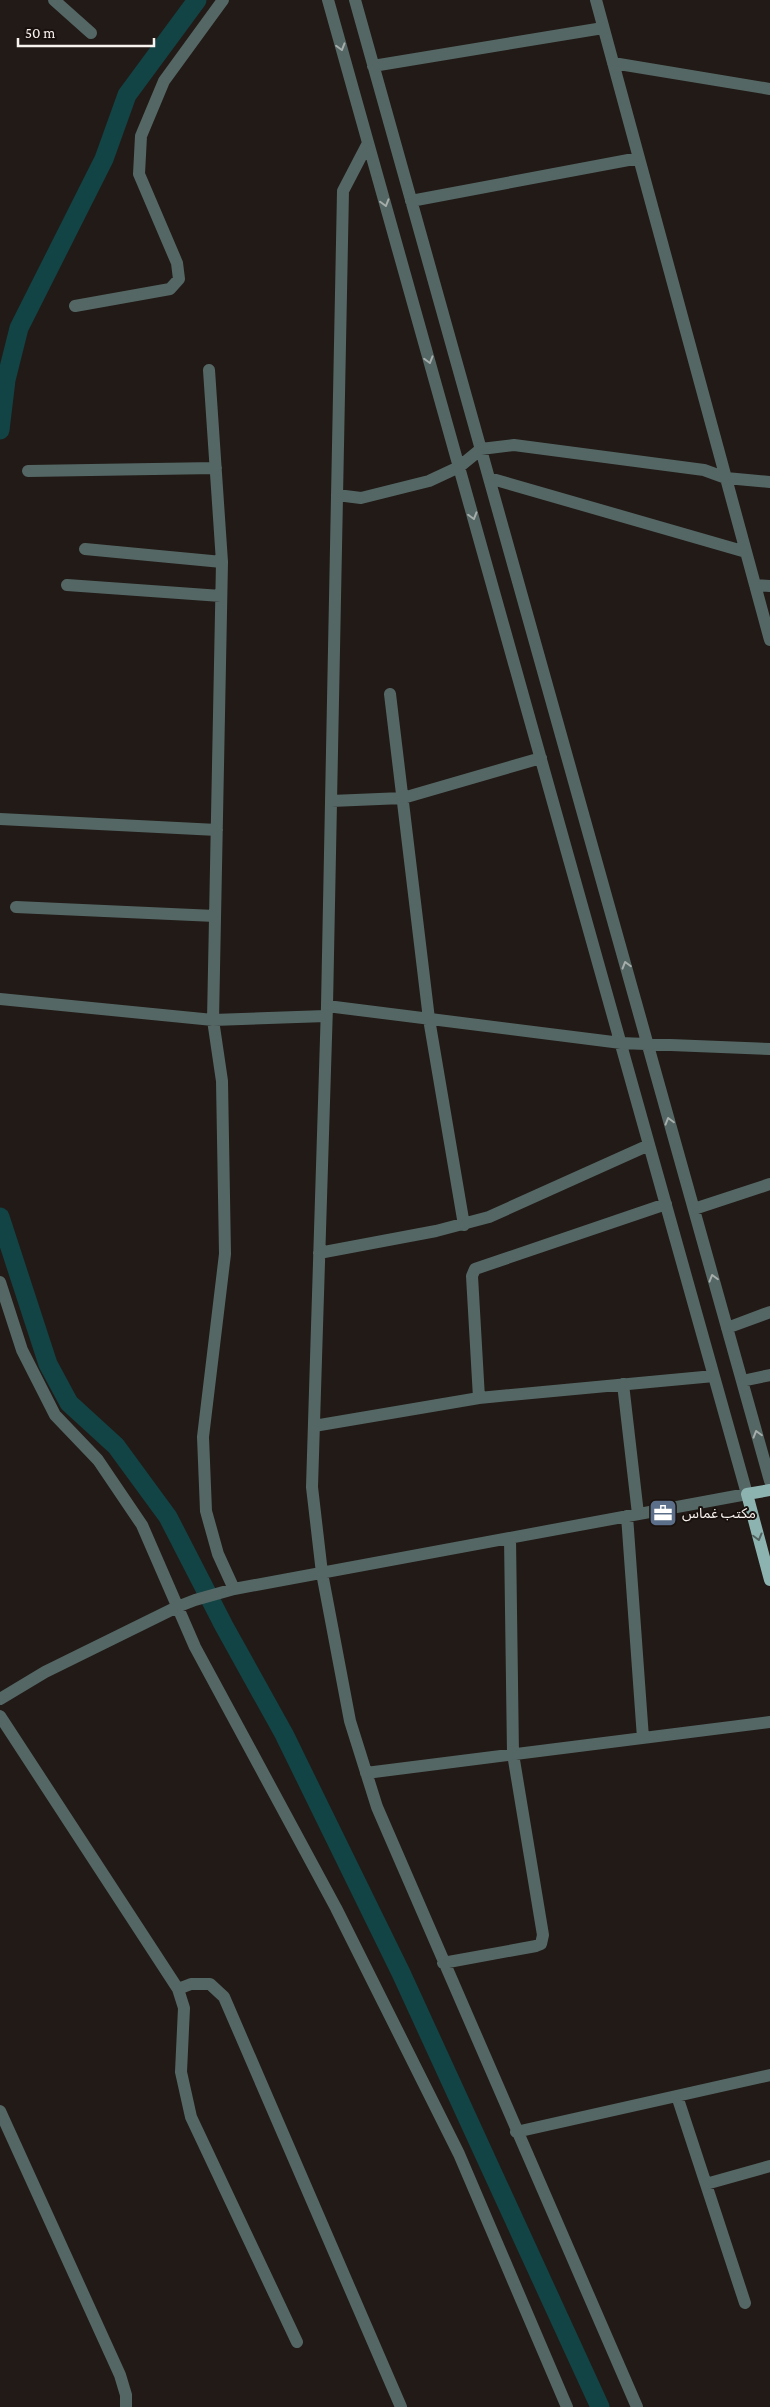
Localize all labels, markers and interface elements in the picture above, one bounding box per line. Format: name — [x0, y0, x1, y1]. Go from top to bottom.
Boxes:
scale bar — [18, 15, 154, 47]
text: 50 m — [25, 25, 55, 41]
one-way arrow — [336, 42, 346, 51]
one-way arrow — [380, 199, 390, 207]
one-way arrow — [423, 355, 434, 364]
one-way arrow — [467, 512, 478, 521]
one-way arrow — [621, 961, 631, 969]
one-way arrow — [665, 1118, 675, 1126]
one-way arrow — [708, 1273, 719, 1282]
one-way arrow — [752, 1430, 763, 1439]
office icon: مكتب غماس — [648, 1498, 678, 1528]
place label: مكتب غماس — [682, 1505, 756, 1522]
one-way arrow — [753, 1532, 763, 1540]

